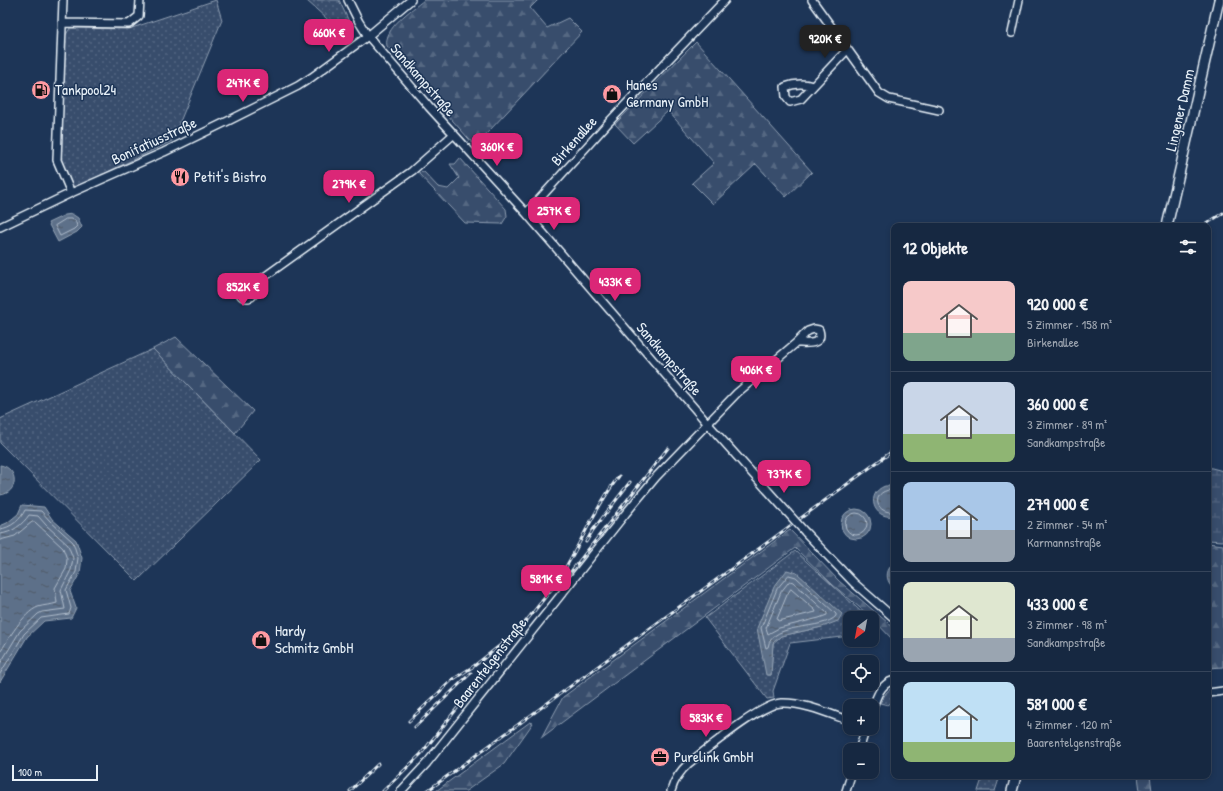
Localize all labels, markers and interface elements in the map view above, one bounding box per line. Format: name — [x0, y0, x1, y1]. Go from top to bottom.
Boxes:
pin: 660K € — [296, 19, 362, 53]
text: 660K € — [313, 23, 345, 41]
pin: 920K € — [792, 25, 858, 59]
text: 920K € — [809, 29, 841, 47]
street label: Sandkampstraße — [386, 39, 461, 121]
street label: Lingener Damm — [1160, 67, 1199, 153]
pin: 247K € — [210, 69, 276, 103]
text: 247K € — [226, 73, 260, 91]
place label: Hanes Germany GmbH — [626, 74, 708, 112]
fuel station icon: Tankpool24 — [30, 79, 52, 101]
place label: Tankpool24 — [55, 79, 116, 100]
shop icon: Hanes Germany GmbH — [601, 83, 623, 105]
street label: Birkenallee — [546, 111, 602, 170]
street label: Bonifatiusstraße — [108, 112, 200, 169]
pin: 360K € — [464, 133, 530, 167]
text: 360K € — [481, 137, 513, 155]
restaurant icon: Petit's Bistro — [169, 166, 191, 188]
place label: Petit's Bistro — [194, 166, 266, 187]
pin: 279K € — [316, 170, 382, 204]
text: 279K € — [332, 174, 366, 192]
pin: 257K € — [521, 197, 587, 231]
text: 257K € — [537, 201, 571, 219]
text: 12 Objekte — [903, 236, 968, 259]
icon: filters — [1177, 236, 1199, 258]
pin: 433K € — [582, 268, 648, 302]
text: 433K € — [599, 272, 631, 290]
pin: 852K € — [210, 273, 276, 307]
text: 852K € — [226, 277, 260, 295]
text: 920 000 € — [1027, 292, 1088, 315]
icon: home — [935, 297, 983, 345]
text: 5 Zimmer · 158 m² — [1027, 315, 1112, 333]
street label: Sandkampstraße — [632, 318, 707, 400]
text: Birkenallee — [1027, 333, 1079, 351]
pin: 406K € — [723, 356, 789, 390]
text: 406K € — [740, 360, 772, 378]
text: 360 000 € — [1027, 392, 1088, 415]
icon: home — [935, 398, 983, 446]
text: 3 Zimmer · 89 m² — [1027, 415, 1107, 433]
text: Sandkampstraße — [1027, 433, 1106, 451]
pin: 737K € — [751, 460, 817, 494]
text: 737K € — [767, 464, 801, 482]
text: 279 000 € — [1027, 492, 1088, 515]
icon: home — [935, 498, 983, 546]
text: 2 Zimmer · 54 m² — [1027, 515, 1107, 533]
text: Karmannstraße — [1027, 533, 1101, 551]
pin: 581K € — [513, 565, 579, 599]
text: 581K € — [530, 569, 562, 587]
text: 433 000 € — [1027, 592, 1087, 615]
icon: home — [935, 598, 983, 646]
north arrow — [843, 611, 879, 647]
map controls — [843, 611, 879, 779]
street label: Baarentelgenstraße — [448, 613, 531, 712]
text: 3 Zimmer · 98 m² — [1027, 615, 1107, 633]
place label: Hardy Schmitz GmbH — [275, 620, 353, 658]
shop icon: Hardy Schmitz GmbH — [250, 629, 272, 651]
text: Sandkampstraße — [1027, 633, 1106, 651]
button: locate — [843, 655, 879, 691]
text: 581 000 € — [1027, 692, 1087, 715]
icon: home — [935, 698, 983, 746]
button: + — [843, 699, 879, 735]
pin: 583K € — [673, 704, 739, 738]
text: 583K € — [690, 708, 723, 726]
text: 4 Zimmer · 120 m² — [1027, 715, 1112, 733]
text: Baarentelgenstraße — [1027, 733, 1121, 751]
button: − — [843, 743, 879, 779]
office icon: Purelink GmbH — [649, 746, 671, 768]
place label: Purelink GmbH — [674, 746, 753, 767]
scale bar — [12, 763, 98, 782]
text: 100 m — [18, 765, 42, 779]

